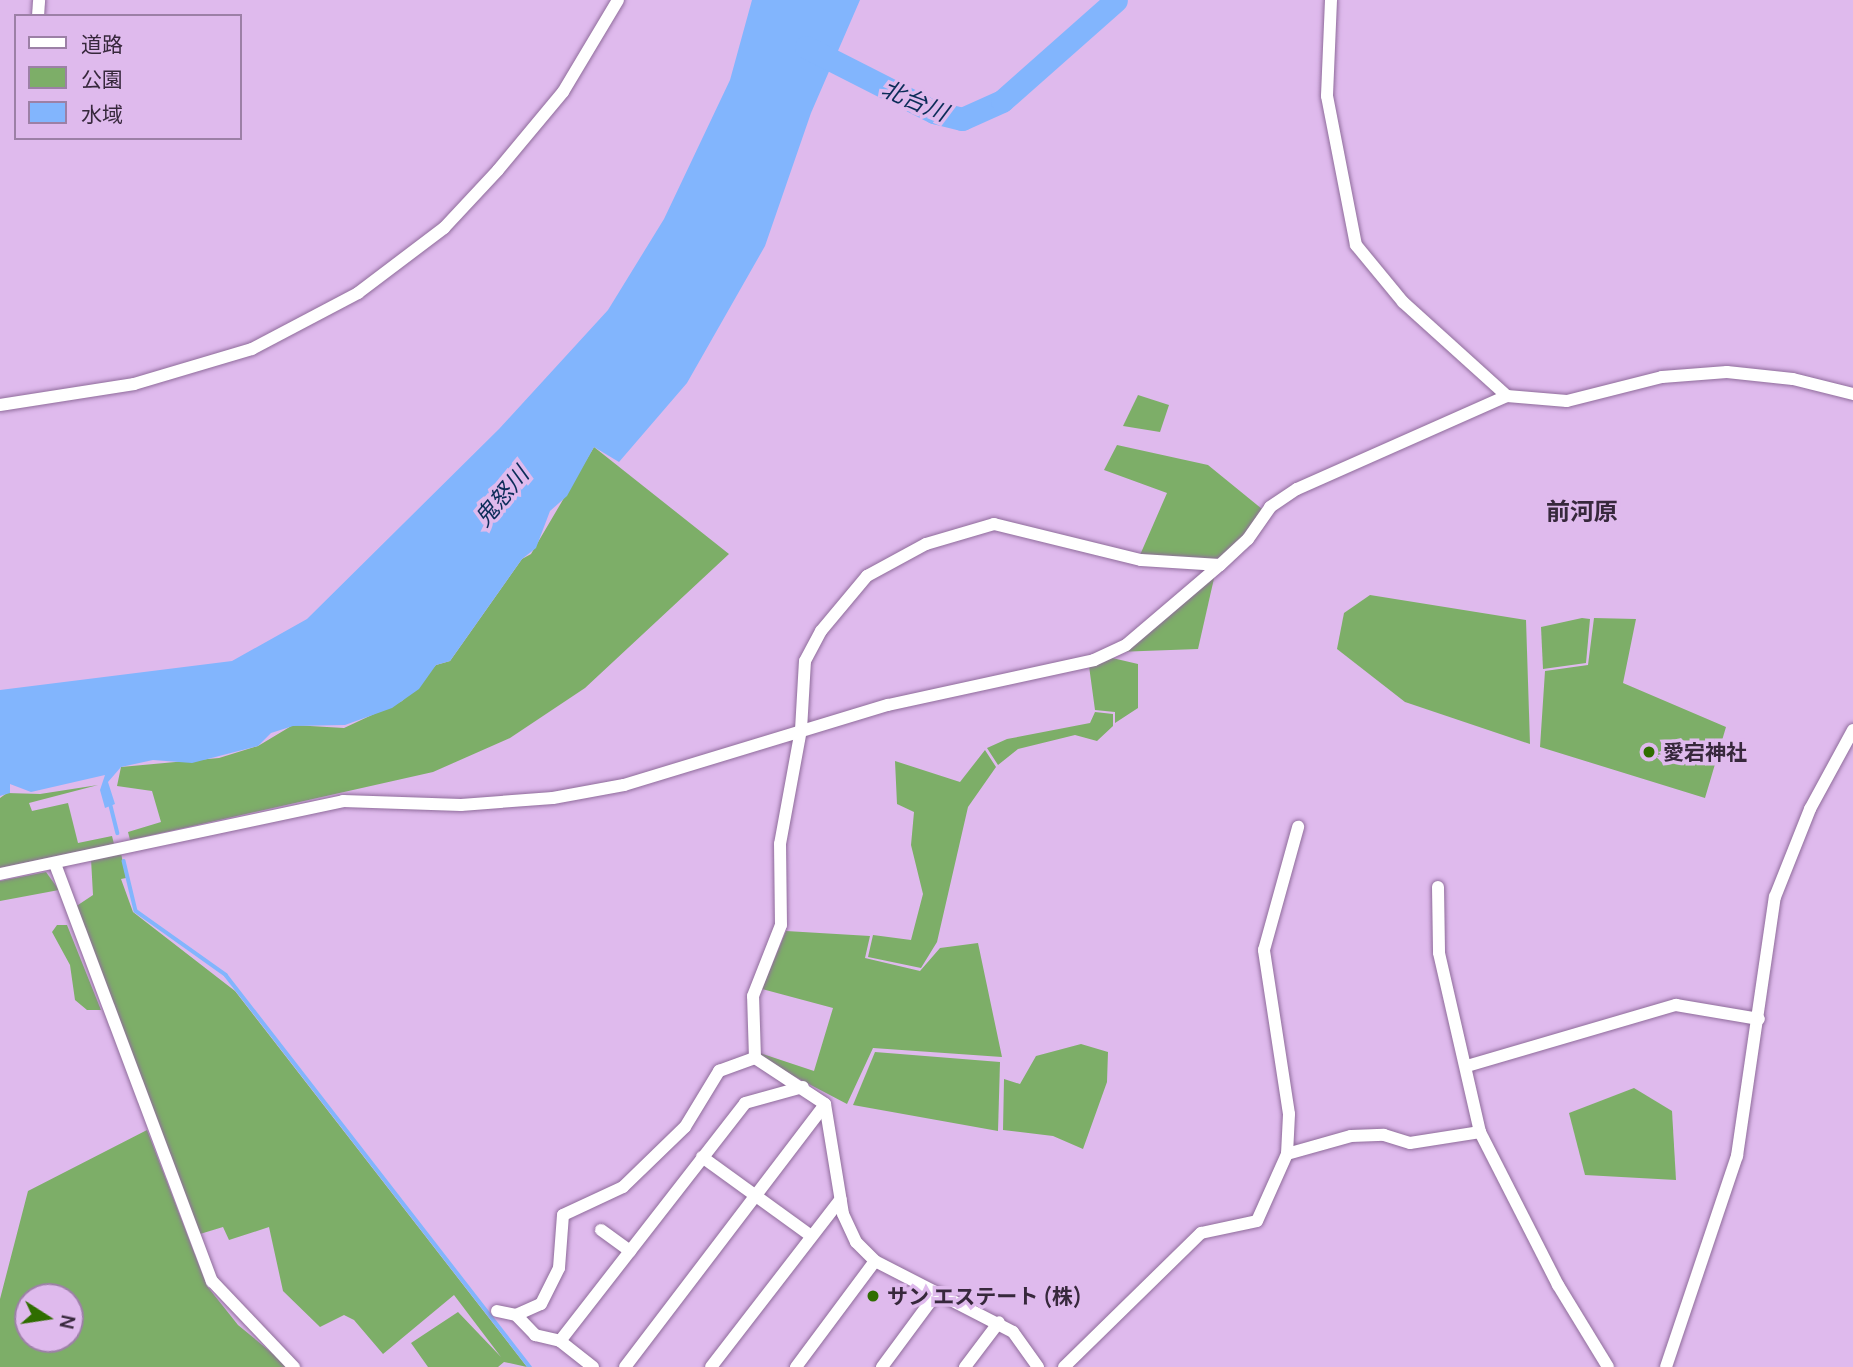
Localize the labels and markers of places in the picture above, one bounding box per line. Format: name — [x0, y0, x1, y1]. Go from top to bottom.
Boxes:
place label: 愛宕神社 — [1663, 739, 1747, 765]
marker: 愛宕神社 — [1641, 744, 1657, 760]
place label: サン エステート (株) — [887, 1283, 1082, 1309]
marker: サン エステート (株) — [865, 1288, 881, 1304]

